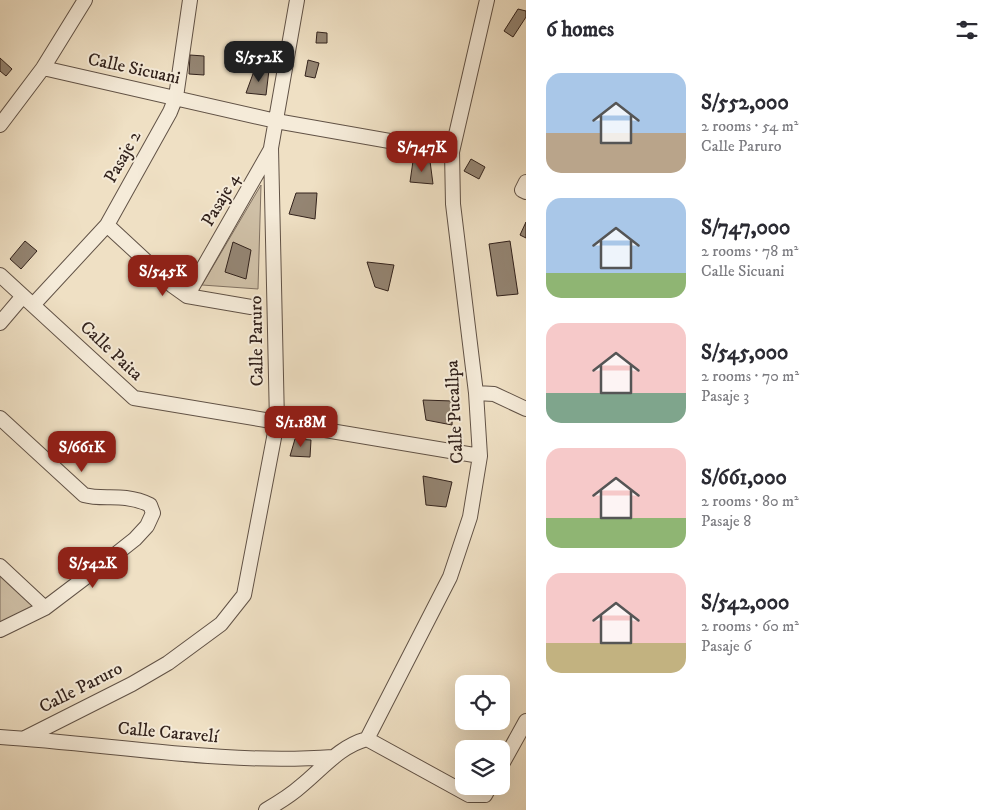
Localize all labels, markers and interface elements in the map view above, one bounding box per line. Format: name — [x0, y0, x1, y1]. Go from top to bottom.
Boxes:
icon: filters — [953, 16, 981, 44]
text: 6 homes — [546, 17, 614, 43]
pin: S/552K — [218, 41, 300, 83]
text: S/552K — [235, 47, 283, 67]
street label: Calle Sicuani — [86, 48, 182, 90]
text: S/552,000 — [701, 90, 789, 116]
icon: home — [586, 93, 646, 153]
text: 2 rooms · 54 m² — [701, 116, 798, 136]
street label: Pasaje 2 — [100, 127, 146, 187]
pin: S/747K — [381, 130, 463, 173]
text: Calle Paruro — [701, 136, 782, 156]
text: S/747K — [397, 137, 447, 157]
street label: Pasaje 4 — [197, 169, 245, 231]
text: S/747,000 — [701, 215, 790, 241]
icon: home — [586, 218, 646, 278]
text: 2 rooms · 78 m² — [701, 241, 798, 261]
pin: S/545K — [122, 254, 204, 297]
text: S/545K — [139, 261, 187, 281]
text: Calle Sicuani — [701, 261, 784, 281]
street label: Calle Paruro — [245, 295, 269, 386]
street label: Calle Paita — [75, 316, 147, 386]
text: S/545,000 — [701, 340, 788, 366]
icon: home — [586, 343, 646, 403]
street label: Calle Pucallpa — [441, 359, 469, 464]
text: 2 rooms · 70 m² — [701, 366, 799, 386]
text: Pasaje 3 — [701, 386, 749, 406]
pin: S/1.18M — [255, 406, 347, 448]
text: S/1.18M — [276, 412, 326, 432]
pin: S/661K — [41, 430, 123, 473]
text: S/661K — [59, 437, 105, 457]
text: S/661,000 — [701, 465, 787, 491]
icon: home — [586, 468, 646, 528]
text: 2 rooms · 80 m² — [701, 491, 799, 511]
text: Pasaje 8 — [701, 511, 751, 531]
pin: S/542K — [52, 546, 134, 589]
text: S/542K — [69, 553, 117, 573]
text: S/542,000 — [701, 590, 789, 616]
icon: home — [586, 593, 646, 653]
text: 2 rooms · 60 m² — [701, 616, 799, 636]
text: Pasaje 6 — [701, 636, 751, 656]
street label: Calle Paruro — [36, 658, 127, 718]
map controls — [455, 675, 510, 795]
button: locate — [455, 675, 510, 730]
street label: Calle Caravelí — [117, 718, 221, 748]
button: layers — [455, 740, 510, 795]

